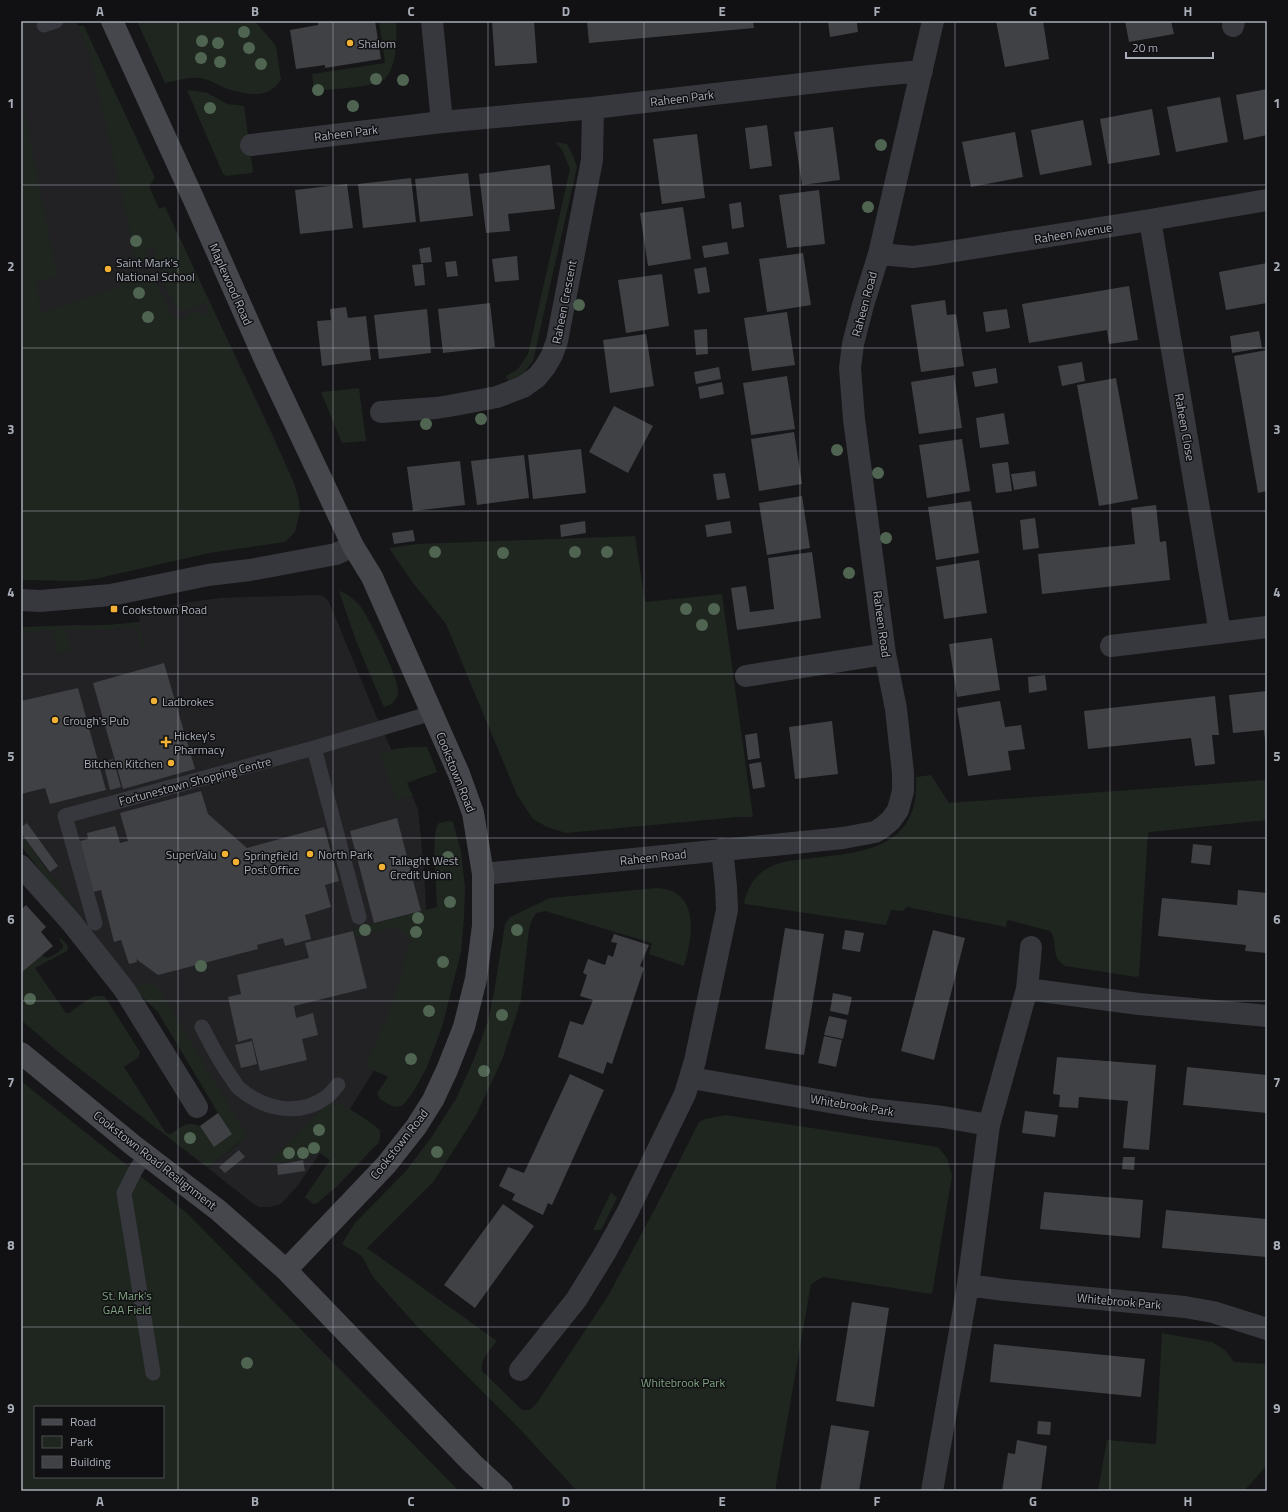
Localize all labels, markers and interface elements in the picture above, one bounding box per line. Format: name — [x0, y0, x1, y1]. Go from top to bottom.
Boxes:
text: A — [96, 1, 104, 21]
text: B — [251, 1, 259, 21]
text: C — [407, 1, 415, 21]
text: D — [562, 1, 570, 21]
text: E — [718, 1, 726, 21]
text: F — [874, 1, 881, 21]
text: G — [1029, 1, 1037, 21]
text: H — [1184, 1, 1192, 21]
place label: Shalom — [358, 34, 396, 53]
scale bar — [1126, 34, 1213, 60]
marker: Shalom — [345, 38, 355, 48]
text: 20 m — [1132, 38, 1158, 57]
street label: Raheen Park — [649, 85, 715, 111]
text: 1 — [7, 93, 15, 113]
text: 1 — [1273, 93, 1281, 113]
street label: Raheen Park — [313, 120, 379, 146]
street label: Raheen Avenue — [1033, 217, 1113, 249]
street label: Maplewood Road — [204, 240, 258, 328]
place label: Saint Mark's National School — [116, 253, 195, 286]
text: 2 — [7, 256, 15, 276]
text: 2 — [1273, 256, 1281, 276]
street label: Raheen Crescent — [547, 258, 582, 346]
marker: Saint Mark's National School — [103, 264, 113, 274]
street label: Raheen Road — [846, 269, 882, 339]
street label: Raheen Close — [1170, 392, 1200, 462]
text: 3 — [7, 419, 15, 439]
text: 3 — [1273, 419, 1281, 439]
text: 4 — [7, 582, 15, 602]
text: 4 — [1273, 582, 1281, 602]
street label: Raheen Road — [868, 589, 896, 659]
place label: Cookstown Road — [122, 600, 207, 619]
marker: Cookstown Road — [109, 604, 119, 614]
place label: Ladbrokes — [162, 692, 214, 711]
marker: Ladbrokes — [149, 696, 159, 706]
place label: Crough's Pub — [63, 711, 129, 730]
marker: Crough's Pub — [50, 715, 60, 725]
place label: Hickey's Pharmacy — [174, 726, 225, 759]
street label: Cookstown Road — [431, 729, 481, 815]
marker: Hickey's Pharmacy — [161, 737, 171, 747]
text: 5 — [7, 746, 15, 766]
text: 5 — [1273, 746, 1281, 766]
street label: Fortunestown Shopping Centre — [117, 752, 273, 810]
place label: Bitchen Kitchen — [84, 754, 163, 773]
marker: Bitchen Kitchen — [166, 758, 176, 768]
street label: Raheen Road — [619, 844, 687, 870]
place label: SuperValu — [166, 845, 217, 864]
place label: North Park — [318, 845, 373, 864]
place label: Springfield Post Office — [244, 846, 300, 879]
marker: SuperValu — [220, 849, 230, 859]
marker: North Park — [305, 849, 315, 859]
place label: Tallaght West Credit Union — [390, 851, 459, 884]
marker: Springfield Post Office — [231, 857, 241, 867]
marker: Tallaght West Credit Union — [377, 862, 387, 872]
text: 6 — [7, 909, 15, 929]
text: 6 — [1273, 909, 1281, 929]
text: 7 — [7, 1072, 15, 1092]
text: 7 — [1273, 1072, 1281, 1092]
street label: Whitebrook Park — [809, 1089, 895, 1121]
street label: Cookstown Road — [365, 1105, 433, 1183]
street label: Cookstown Road Realignment — [89, 1106, 221, 1215]
text: 8 — [7, 1235, 15, 1255]
text: 8 — [1273, 1235, 1281, 1255]
park label: St. Mark's GAA Field — [102, 1286, 152, 1319]
street label: Whitebrook Park — [1076, 1288, 1162, 1314]
park label: Whitebrook Park — [641, 1373, 725, 1392]
text: 9 — [7, 1398, 15, 1418]
text: 9 — [1273, 1398, 1281, 1418]
legend — [34, 1406, 164, 1478]
text: Road — [70, 1412, 96, 1431]
text: Park — [70, 1432, 93, 1451]
text: Building — [70, 1452, 111, 1471]
text: A — [96, 1491, 104, 1511]
text: B — [251, 1491, 259, 1511]
text: C — [407, 1491, 415, 1511]
text: D — [562, 1491, 570, 1511]
text: E — [718, 1491, 726, 1511]
text: F — [874, 1491, 881, 1511]
text: G — [1029, 1491, 1037, 1511]
text: H — [1184, 1491, 1192, 1511]

